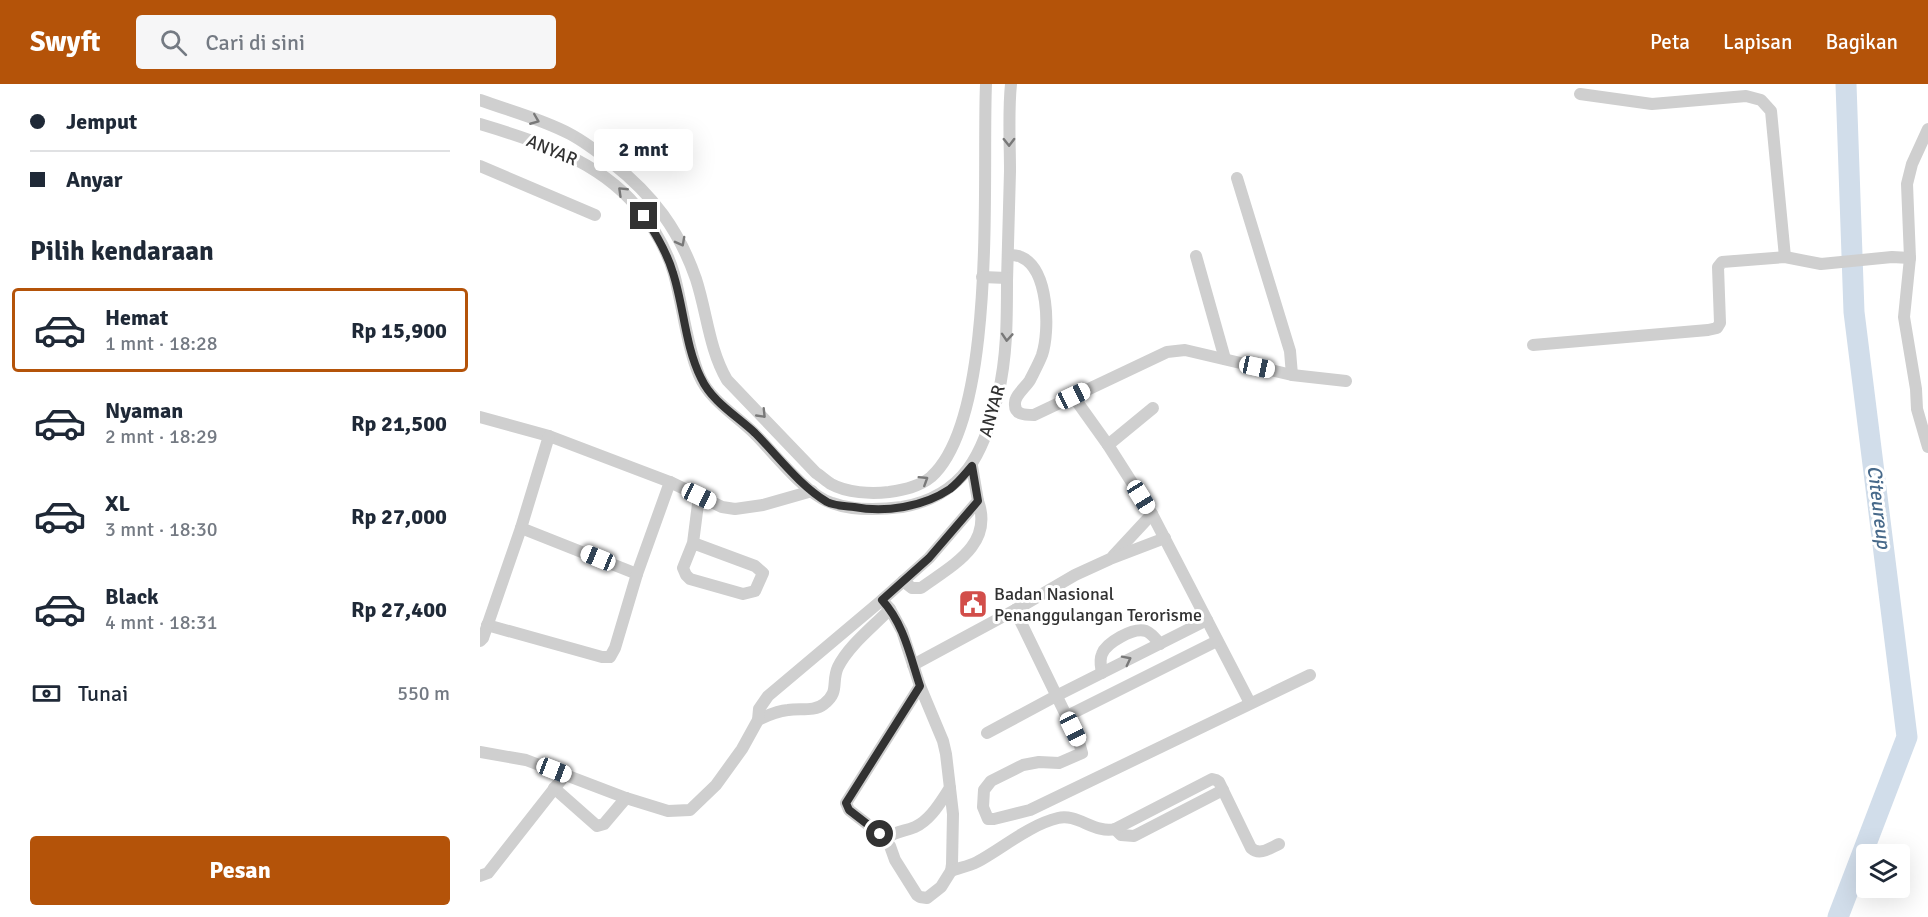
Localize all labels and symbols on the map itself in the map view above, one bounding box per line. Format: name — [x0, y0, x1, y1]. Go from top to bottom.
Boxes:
one-way arrow — [529, 113, 540, 125]
street label: ANYAR — [523, 129, 581, 171]
callout: 2 mnt — [594, 129, 693, 171]
one-way arrow — [1003, 138, 1015, 147]
one-way arrow — [618, 187, 628, 198]
route end — [630, 202, 657, 229]
one-way arrow — [674, 236, 685, 247]
one-way arrow — [1000, 333, 1013, 342]
car — [1238, 354, 1276, 380]
car — [1053, 380, 1093, 412]
street label: ANYAR — [974, 382, 1010, 440]
one-way arrow — [755, 408, 766, 418]
water label: Citeureup — [1861, 464, 1897, 551]
one-way arrow — [918, 477, 929, 488]
car — [1124, 477, 1158, 517]
car — [679, 480, 719, 512]
car — [578, 543, 618, 573]
place label: Badan Nasional Penanggulangan Terorisme — [994, 583, 1202, 626]
public building icon: Badan Nasional Penanggulangan Terorisme — [957, 588, 989, 620]
one-way arrow — [1121, 656, 1132, 667]
car — [1057, 709, 1089, 749]
car — [534, 755, 574, 785]
route start — [866, 820, 893, 847]

